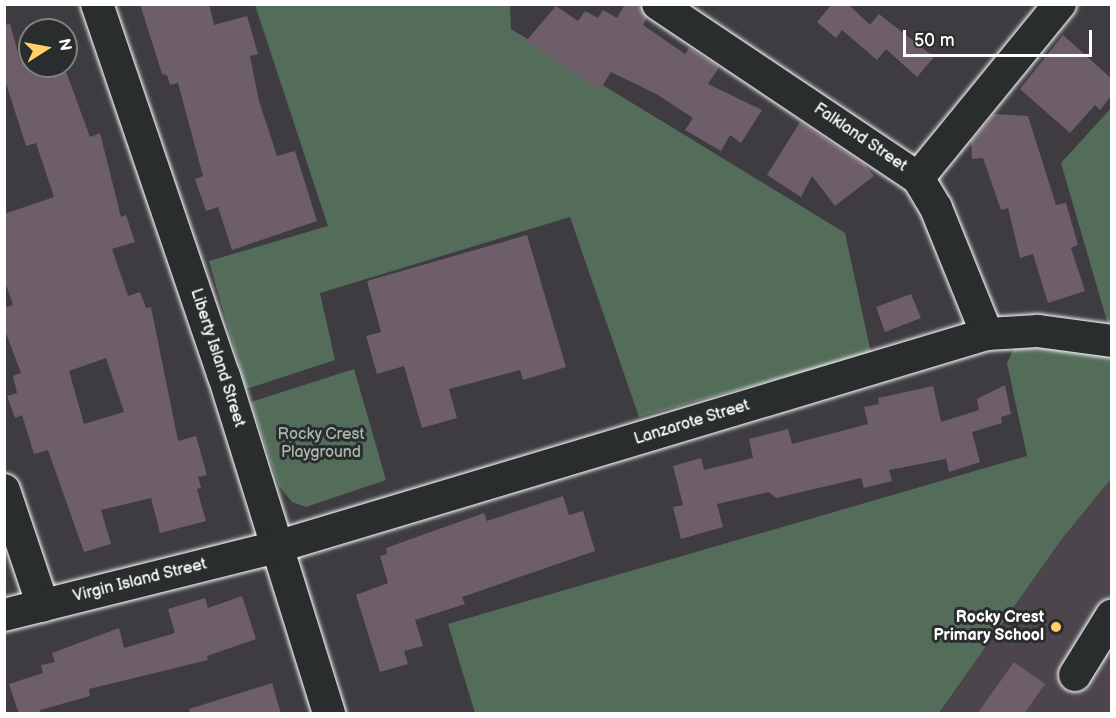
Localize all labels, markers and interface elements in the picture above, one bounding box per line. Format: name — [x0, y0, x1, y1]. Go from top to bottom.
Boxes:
north arrow — [18, 18, 78, 78]
scale bar — [906, 18, 1095, 56]
text: 50 m — [914, 30, 955, 51]
text: N — [54, 37, 75, 53]
street label: Falkland Street — [810, 100, 910, 176]
street label: Liberty Island Street — [185, 286, 249, 430]
street label: Lanzarote Street — [632, 396, 752, 450]
park label: Rocky Crest Playground — [277, 425, 365, 463]
street label: Virgin Island Street — [71, 555, 209, 607]
place label: Rocky Crest Primary School — [933, 608, 1044, 646]
marker: Rocky Crest Primary School — [1049, 620, 1063, 634]

